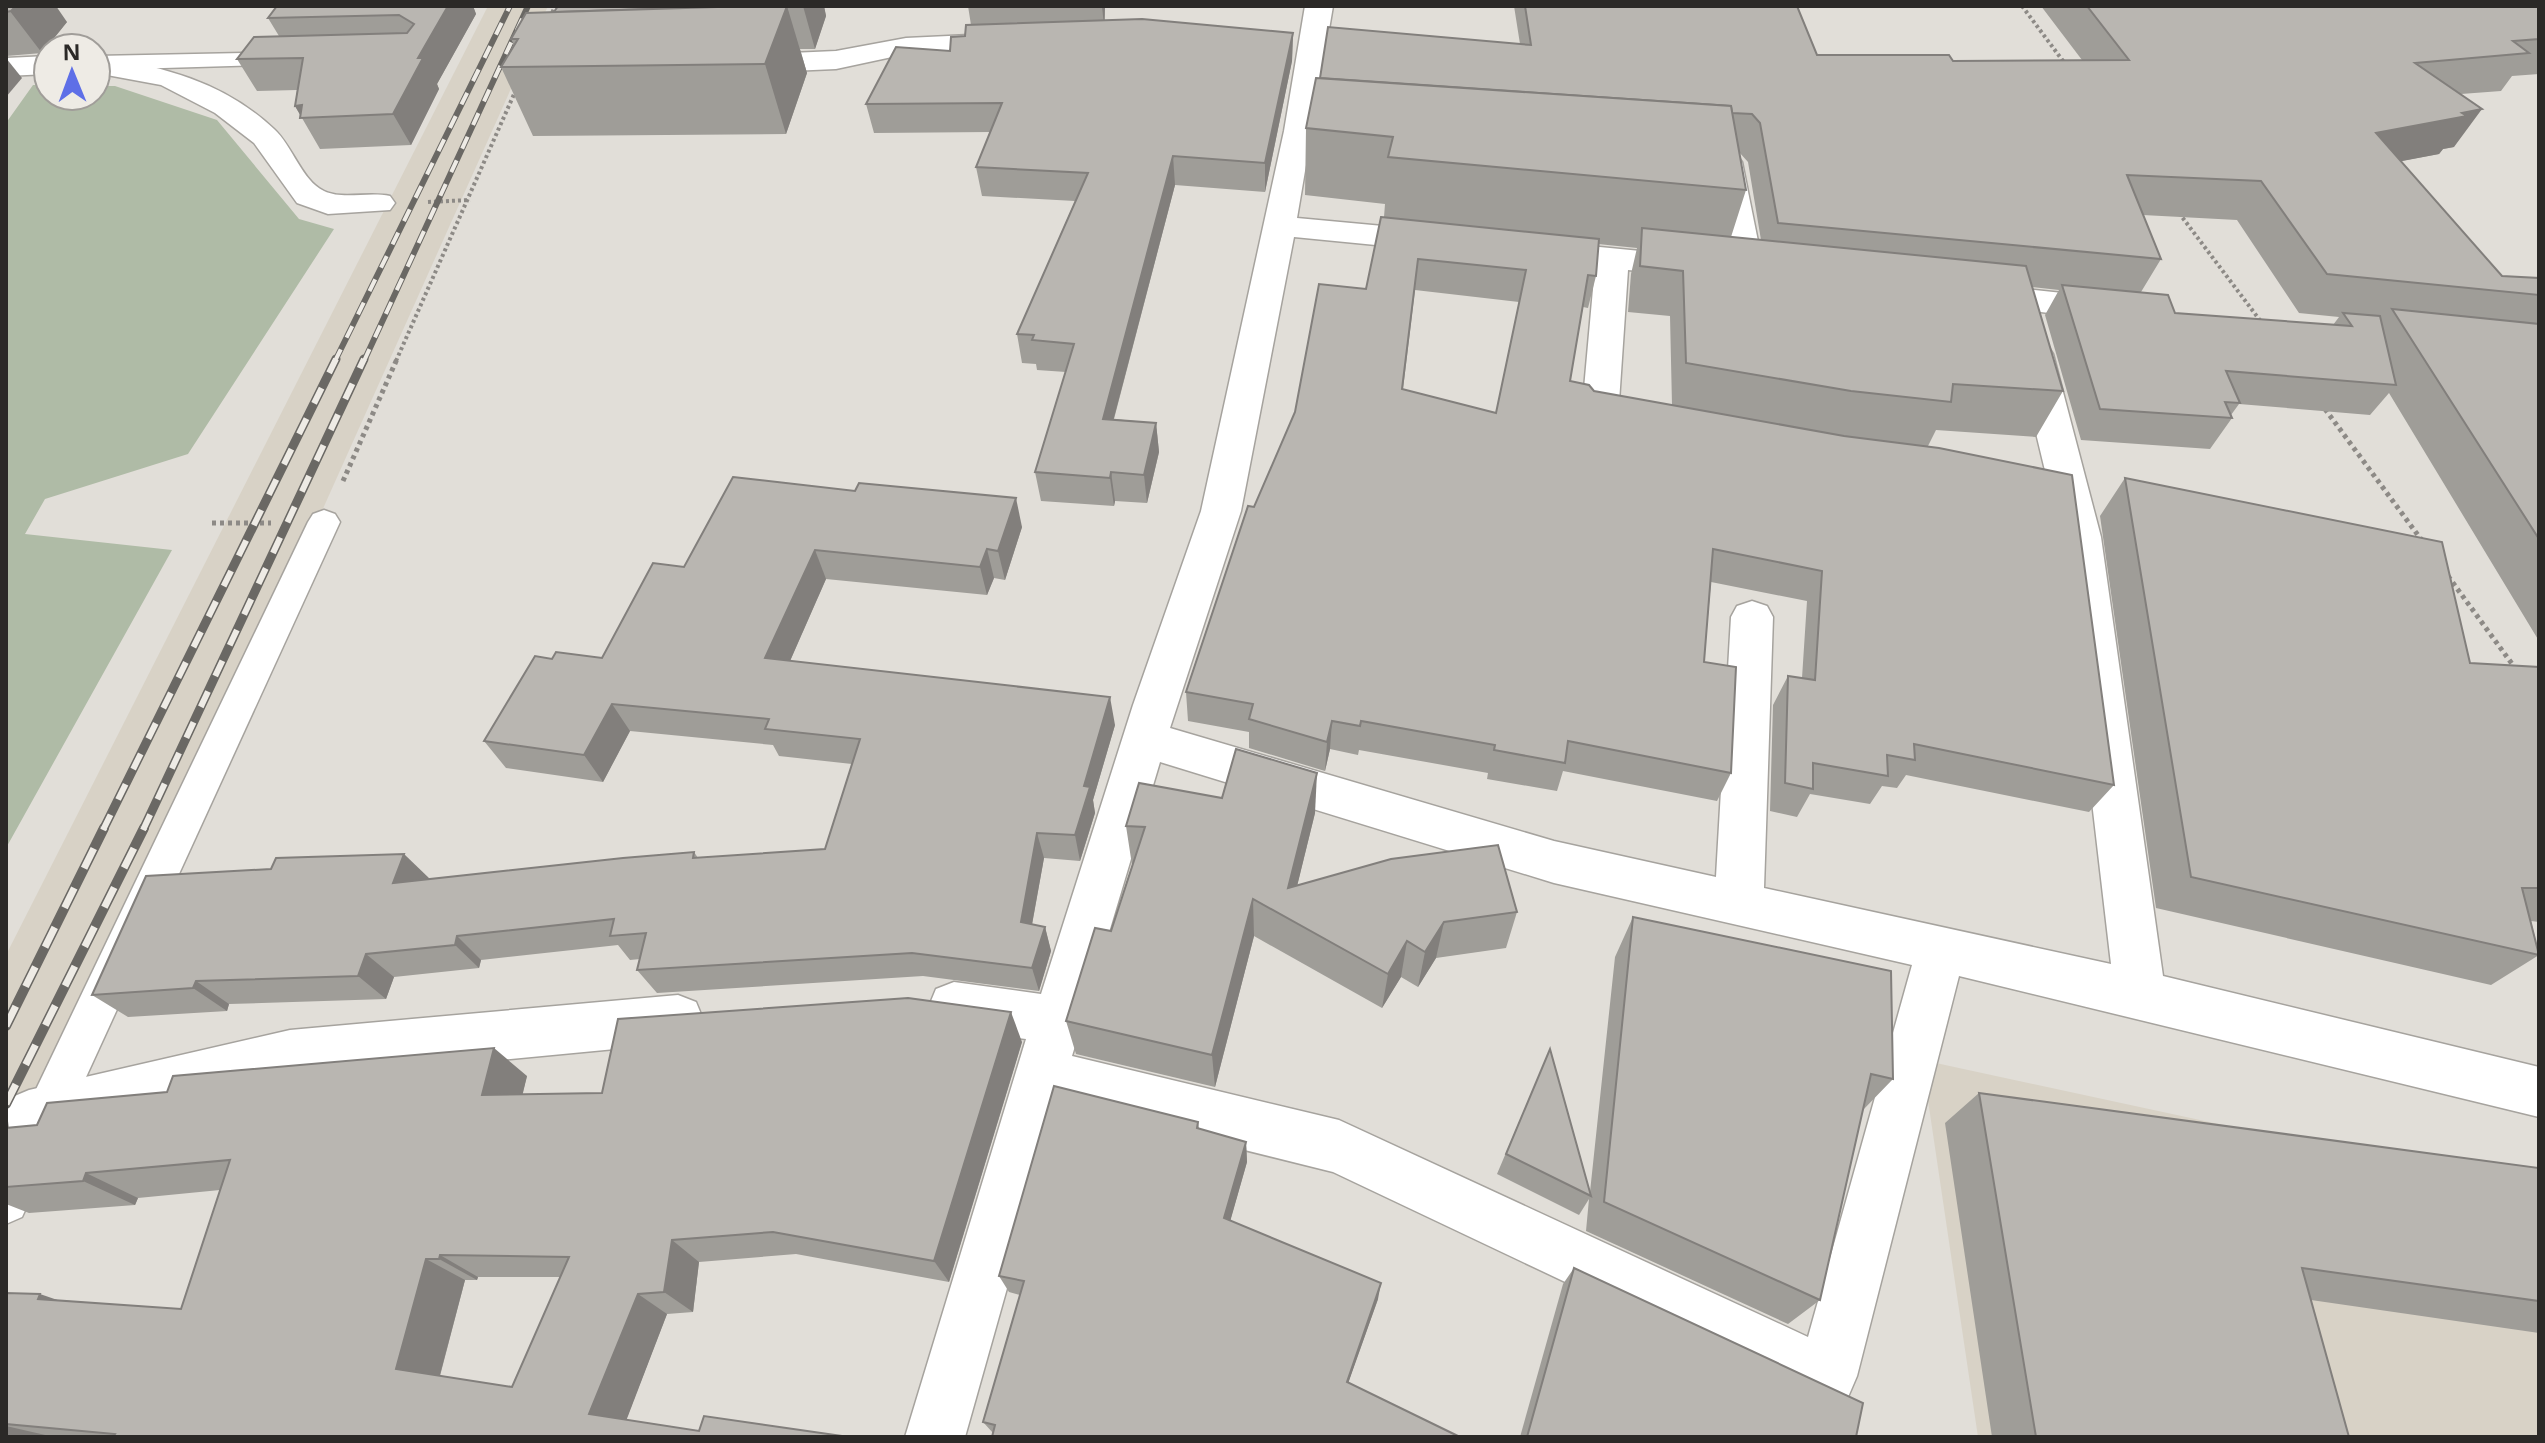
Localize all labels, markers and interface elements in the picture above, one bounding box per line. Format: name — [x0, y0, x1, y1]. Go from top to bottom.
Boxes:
north arrow — [32, 32, 112, 112]
text: N — [62, 36, 81, 66]

